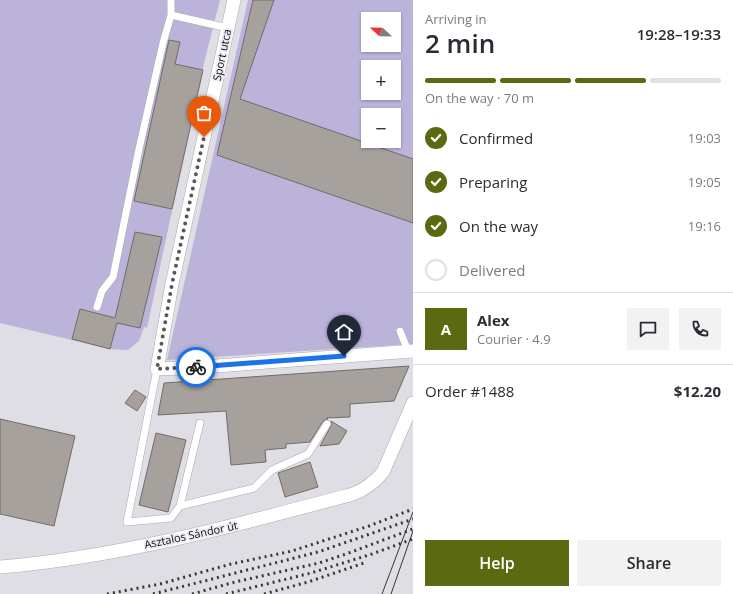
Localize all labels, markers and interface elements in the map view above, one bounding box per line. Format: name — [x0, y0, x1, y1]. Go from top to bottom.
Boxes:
text: Arriving in — [425, 10, 487, 28]
north arrow — [361, 12, 401, 52]
map controls — [361, 12, 401, 148]
text: 19:28–19:33 — [637, 24, 721, 44]
text: 2 min — [425, 25, 495, 61]
street label: Sport utca — [209, 28, 234, 82]
button: + — [361, 60, 401, 100]
text: On the way · 70 m — [425, 89, 534, 107]
pin — [187, 96, 221, 137]
icon: bag — [193, 102, 215, 124]
button: − — [361, 108, 401, 148]
icon: check — [425, 127, 447, 149]
text: Confirmed — [459, 128, 533, 148]
text: 19:03 — [688, 129, 721, 147]
icon: check — [425, 171, 447, 193]
text: Preparing — [459, 172, 527, 192]
text: 19:05 — [688, 173, 721, 191]
icon: check — [425, 215, 447, 237]
text: On the way — [459, 216, 538, 236]
text: 19:16 — [688, 217, 721, 235]
text: Delivered — [459, 260, 526, 280]
button: chat — [627, 308, 669, 350]
button: phone — [679, 308, 721, 350]
text: Alex — [477, 310, 509, 330]
pin — [327, 315, 361, 356]
text: A — [441, 319, 451, 339]
icon: home — [333, 321, 355, 343]
text: Courier · 4.9 — [477, 330, 551, 348]
courier — [176, 347, 216, 387]
icon: bike — [185, 356, 207, 378]
text: Order #1488 — [425, 381, 514, 401]
text: $12.20 — [674, 381, 721, 401]
street label: Asztalos Sándor út — [143, 517, 239, 552]
button: Help — [425, 540, 569, 586]
button: Share — [577, 540, 721, 586]

